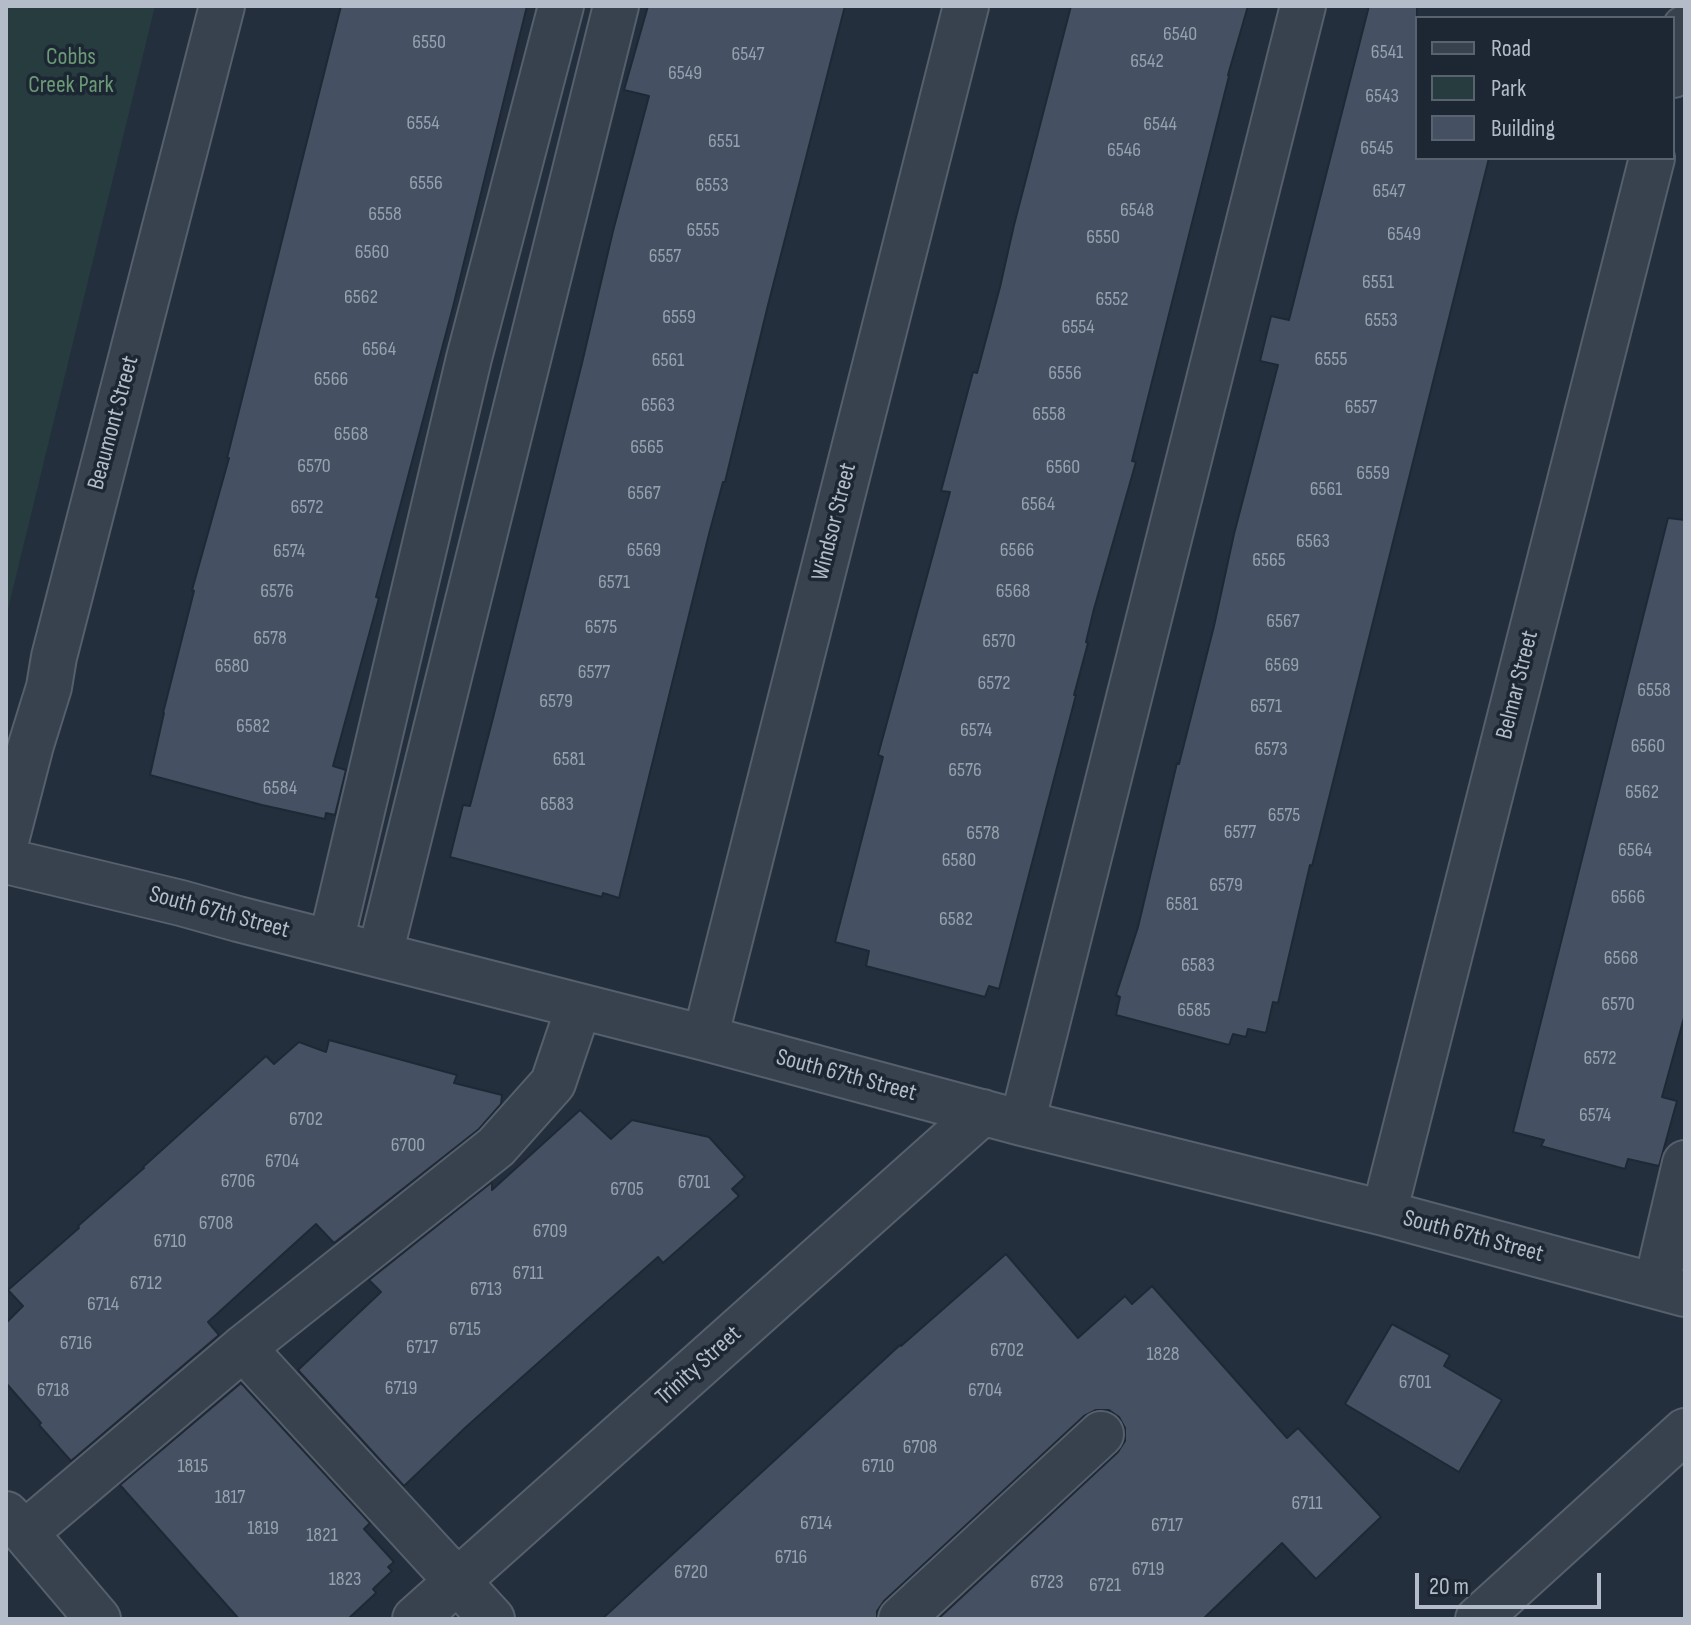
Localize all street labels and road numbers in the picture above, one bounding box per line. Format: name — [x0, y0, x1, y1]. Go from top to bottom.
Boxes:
street label: Beaumont Street — [82, 353, 146, 493]
street label: Windsor Street — [806, 460, 864, 584]
street label: Belmar Street — [1491, 628, 1545, 742]
street label: South 67th Street — [146, 880, 292, 946]
street label: South 67th Street — [773, 1043, 919, 1109]
street label: South 67th Street — [1400, 1204, 1546, 1270]
street label: Trinity Street — [650, 1320, 748, 1412]

